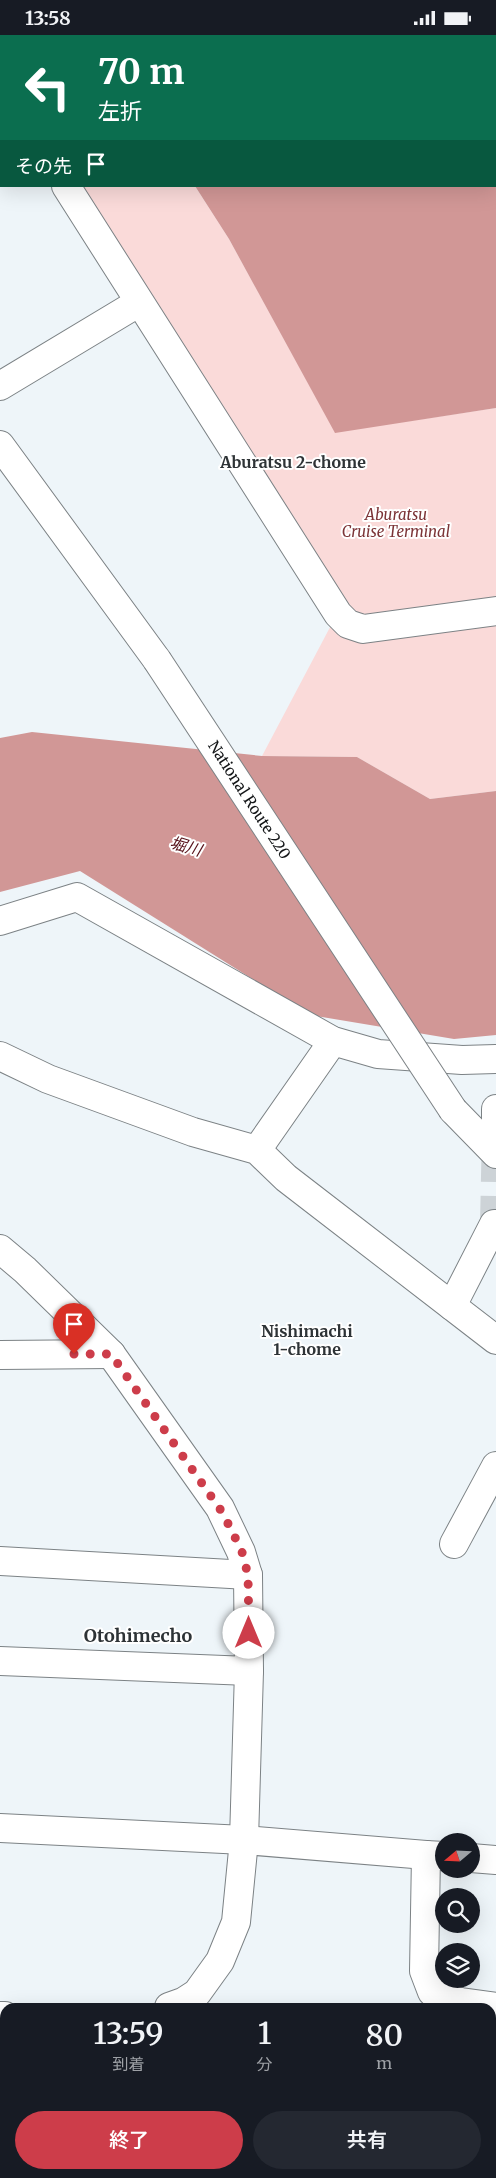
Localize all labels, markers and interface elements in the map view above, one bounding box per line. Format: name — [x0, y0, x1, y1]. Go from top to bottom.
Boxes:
text: 13:58 — [25, 6, 71, 30]
text: 70 m — [98, 50, 185, 94]
icon: left — [15, 55, 80, 120]
text: 左折 — [98, 97, 142, 125]
icon: arrive — [82, 150, 110, 178]
text: その先 — [15, 154, 72, 178]
district label: Aburatsu 2-chome — [219, 452, 366, 472]
park label: Aburatsu Cruise Terminal — [342, 505, 450, 541]
street label: National Route 220 — [204, 737, 295, 862]
water label: 堀川 — [168, 832, 206, 861]
pin — [53, 1303, 95, 1354]
icon: arrive — [60, 1310, 88, 1338]
district label: Nishimachi 1-chome — [261, 1321, 353, 1359]
position arrow — [222, 1606, 274, 1658]
district label: Otohimecho — [84, 1624, 193, 1647]
north arrow — [435, 1833, 480, 1877]
map controls — [435, 1833, 480, 1988]
button: search — [435, 1888, 480, 1933]
button: layers — [435, 1943, 480, 1988]
text: 13:59 — [93, 2014, 164, 2052]
text: 1 — [258, 2014, 271, 2052]
text: 80 — [365, 2016, 403, 2054]
text: m — [376, 2053, 392, 2073]
text: 到着 — [112, 2054, 144, 2074]
text: 分 — [256, 2054, 273, 2074]
button: 終了 — [15, 2111, 243, 2169]
button: 共有 — [253, 2111, 481, 2169]

